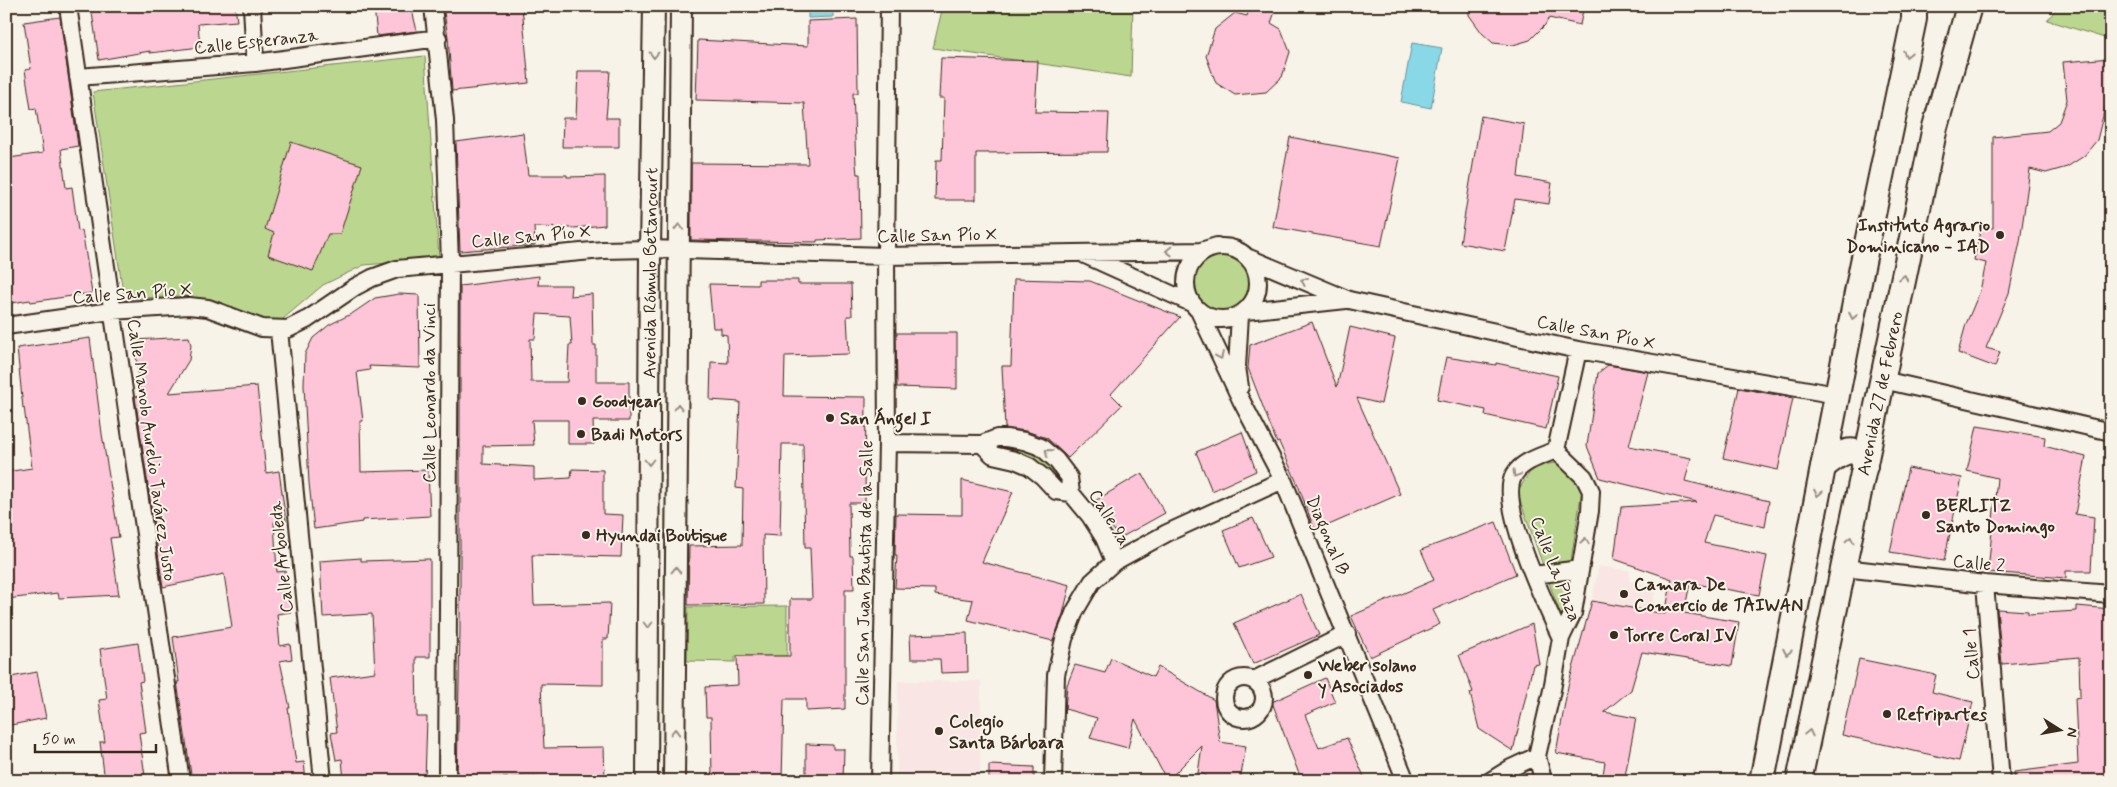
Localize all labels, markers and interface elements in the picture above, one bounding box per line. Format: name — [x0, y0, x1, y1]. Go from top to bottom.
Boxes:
street label: Calle Esperanza — [193, 24, 320, 60]
one-way arrow — [1902, 50, 1913, 59]
one-way arrow — [649, 52, 659, 59]
street label: Avenida Rómulo Betancourt — [638, 167, 664, 379]
place label: Instituto Agrario Dominicano - IAD — [1846, 214, 1990, 259]
street label: Calle San Pío X — [470, 220, 592, 254]
one-way arrow — [674, 223, 684, 230]
street label: Calle San Pío X — [877, 223, 997, 249]
marker: Instituto Agrario Dominicano - IAD — [1994, 229, 2006, 241]
one-way arrow — [1165, 246, 1173, 257]
one-way arrow — [1899, 274, 1909, 282]
one-way arrow — [1300, 277, 1309, 288]
street label: Calle San Pío X — [71, 278, 193, 310]
street label: Calle Leonardo da Vinci — [418, 303, 442, 483]
street label: Avenida 27 de Febrero — [1852, 309, 1909, 478]
street label: Calle San Pío X — [1535, 310, 1657, 356]
one-way arrow — [1848, 312, 1858, 321]
street label: Calle Manolo Aurelio Tavárez Justo — [121, 317, 181, 583]
one-way arrow — [1214, 350, 1224, 359]
place label: Goodyear — [592, 390, 662, 414]
marker: Goodyear — [576, 395, 588, 407]
one-way arrow — [673, 403, 683, 410]
place label: San Ángel I — [840, 407, 932, 433]
marker: San Ángel I — [824, 412, 836, 424]
place label: Badi Motors — [591, 423, 682, 447]
marker: Badi Motors — [575, 428, 587, 440]
street label: Calle San Juan Bautista de la Salle — [851, 440, 879, 706]
one-way arrow — [1045, 450, 1054, 458]
one-way arrow — [644, 459, 654, 467]
one-way arrow — [1512, 469, 1522, 478]
street label: Calle 9a — [1083, 485, 1136, 550]
one-way arrow — [1813, 488, 1824, 497]
street label: Diagonal B — [1298, 492, 1355, 580]
place label: BERLITZ Santo Domingo — [1936, 494, 2055, 539]
street label: Calle Arboleda — [264, 500, 300, 614]
marker: BERLITZ Santo Domingo — [1920, 509, 1932, 521]
street label: Calle La Plaza — [1524, 513, 1586, 626]
place label: Hyundai Boutique — [596, 524, 727, 548]
marker: Hyundai Boutique — [580, 529, 592, 541]
one-way arrow — [1579, 536, 1589, 545]
one-way arrow — [1845, 536, 1855, 544]
street label: Calle 2 — [1952, 549, 2006, 579]
one-way arrow — [671, 565, 681, 573]
place label: Camara De Comercio de TAIWAN — [1634, 573, 1803, 618]
marker: Camara De Comercio de TAIWAN — [1618, 588, 1630, 600]
one-way arrow — [643, 622, 653, 629]
place label: Torre Coral IV — [1624, 624, 1736, 648]
street label: Calle 1 — [1958, 627, 1986, 681]
marker: Torre Coral IV — [1608, 629, 1620, 641]
one-way arrow — [1782, 648, 1793, 657]
place label: Weber solano y Asociados — [1317, 654, 1416, 699]
marker: Weber solano y Asociados — [1302, 669, 1314, 681]
place label: Refripartes — [1897, 703, 1987, 727]
north arrow — [2034, 704, 2084, 754]
marker: Refripartes — [1881, 708, 1893, 720]
place label: Colegio Santa Bárbara — [949, 710, 1064, 755]
scale bar — [35, 722, 156, 754]
marker: Colegio Santa Bárbara — [933, 725, 945, 737]
text: N — [2062, 726, 2082, 739]
one-way arrow — [669, 728, 680, 736]
one-way arrow — [1803, 729, 1814, 738]
text: 50 m — [42, 730, 76, 750]

